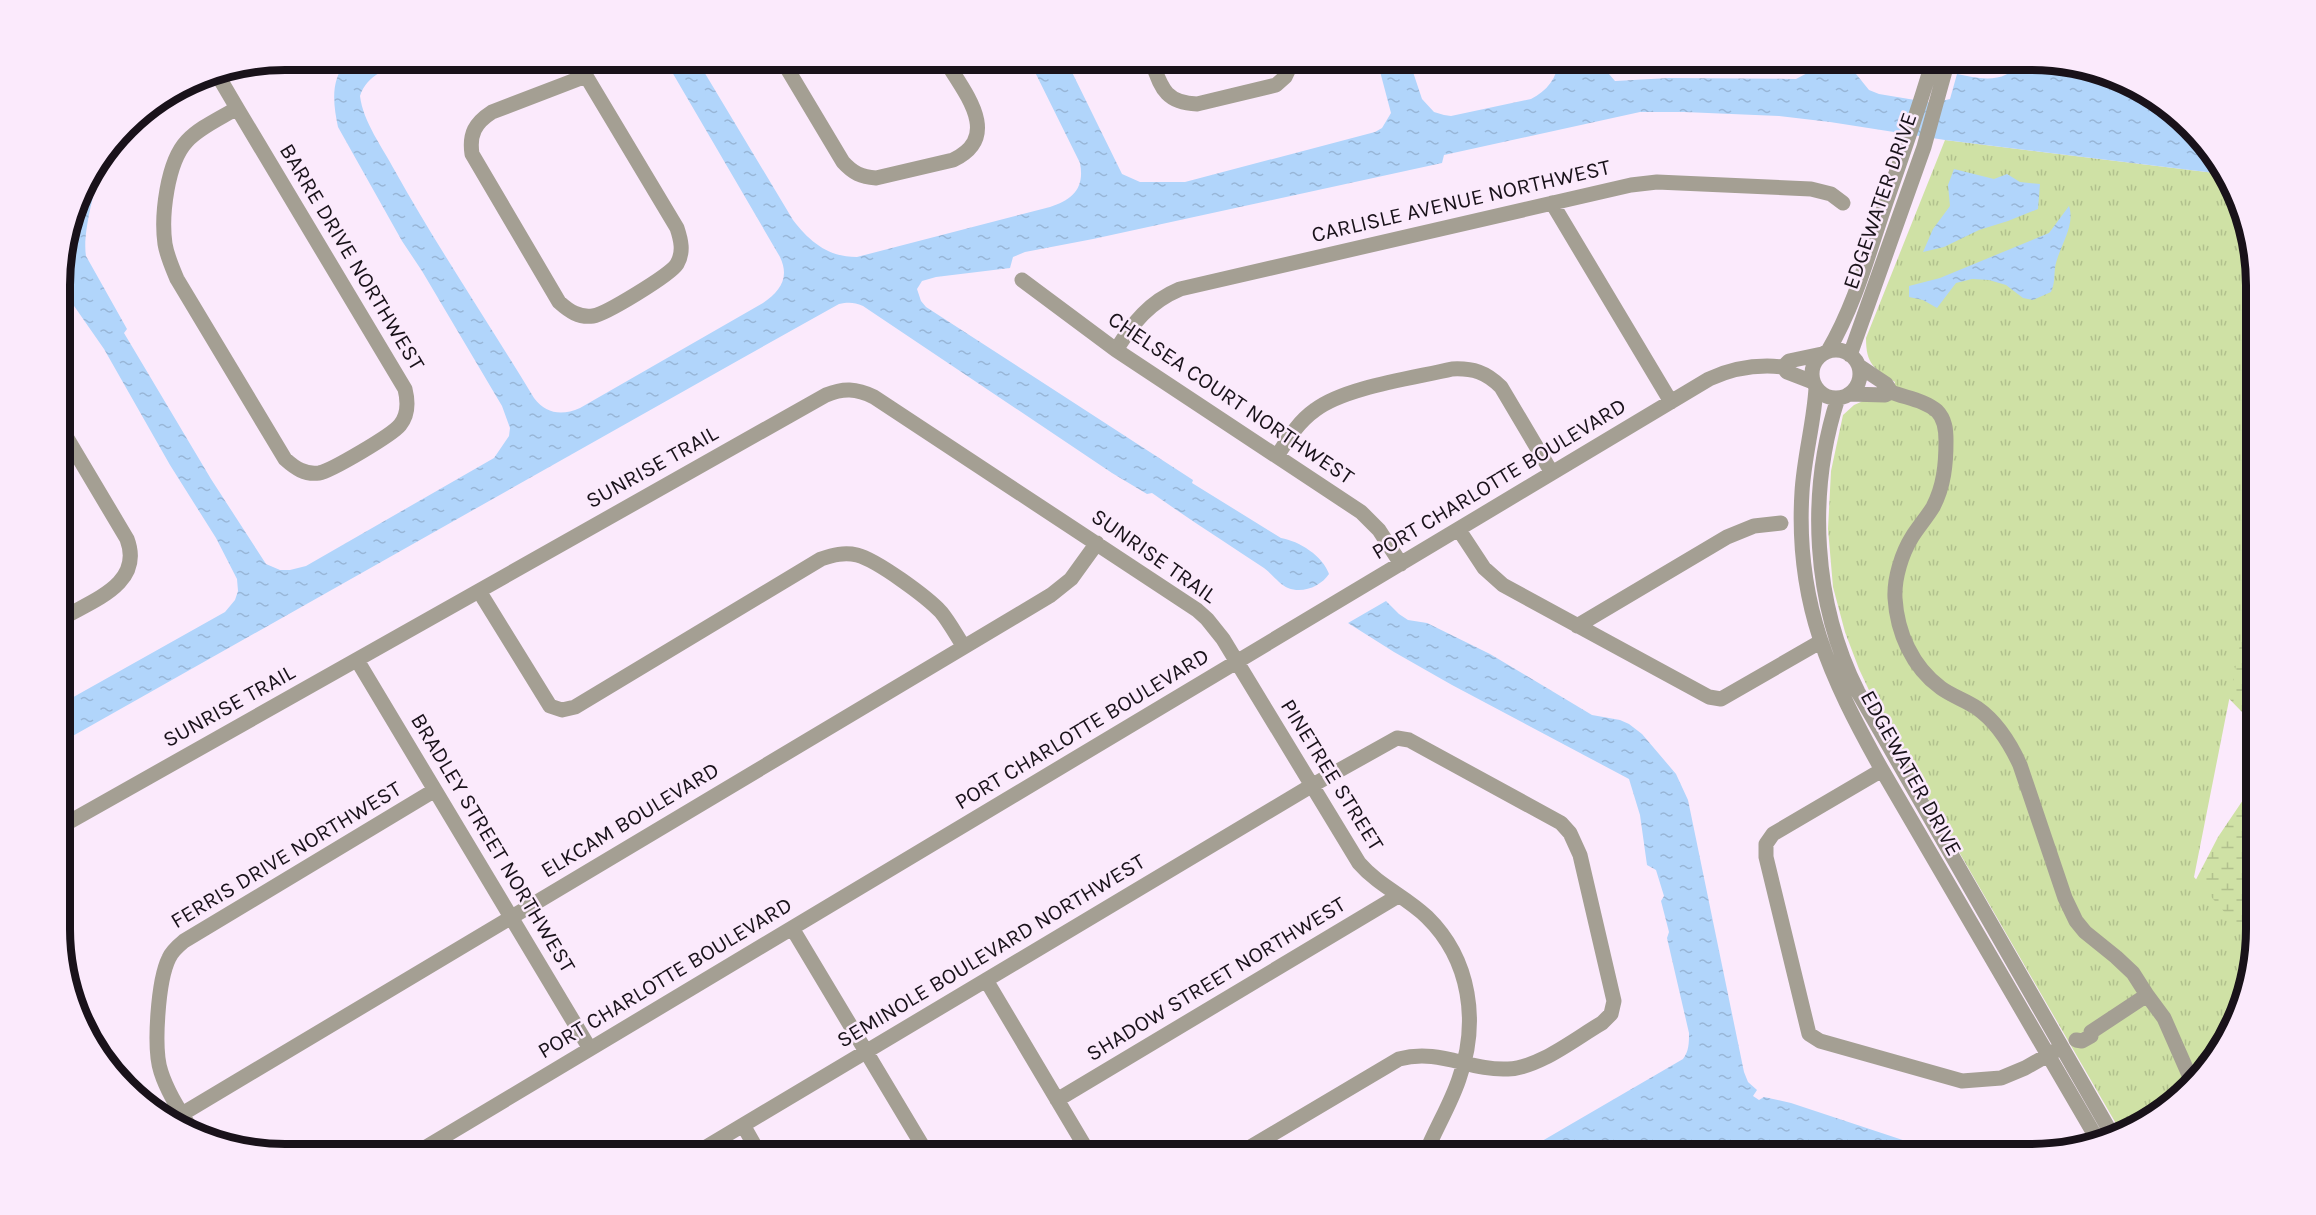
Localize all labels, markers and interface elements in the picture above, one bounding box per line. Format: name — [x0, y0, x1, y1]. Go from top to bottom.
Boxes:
street label: EDGEWATER DRIVE — [1838, 109, 1922, 293]
street label: BARRE DRIVE NORTHWEST — [274, 139, 430, 375]
street label: CARLISLE AVENUE NORTHWEST — [1309, 154, 1613, 248]
street label: CHELSEA COURT NORTHWEST — [1103, 306, 1359, 490]
street label: PORT CHARLOTTE BOULEVARD — [1367, 393, 1631, 565]
street label: SUNRISE TRAIL — [581, 420, 723, 514]
street label: SUNRISE TRAIL — [1086, 503, 1222, 609]
street label: PORT CHARLOTTE BOULEVARD — [950, 643, 1214, 815]
street label: SUNRISE TRAIL — [158, 659, 300, 753]
street label: EDGEWATER DRIVE — [1855, 686, 1967, 860]
street label: PINETREE STREET — [1275, 694, 1389, 856]
street label: BRADLEY STREET NORTHWEST — [405, 709, 581, 977]
street label: ELKCAM BOULEVARD — [536, 757, 724, 883]
street label: FERRIS DRIVE NORTHWEST — [166, 776, 406, 934]
street label: SEMINOLE BOULEVARD NORTHWEST — [832, 848, 1150, 1054]
street label: SHADOW STREET NORTHWEST — [1082, 891, 1350, 1067]
street label: PORT CHARLOTTE BOULEVARD — [533, 892, 797, 1064]

